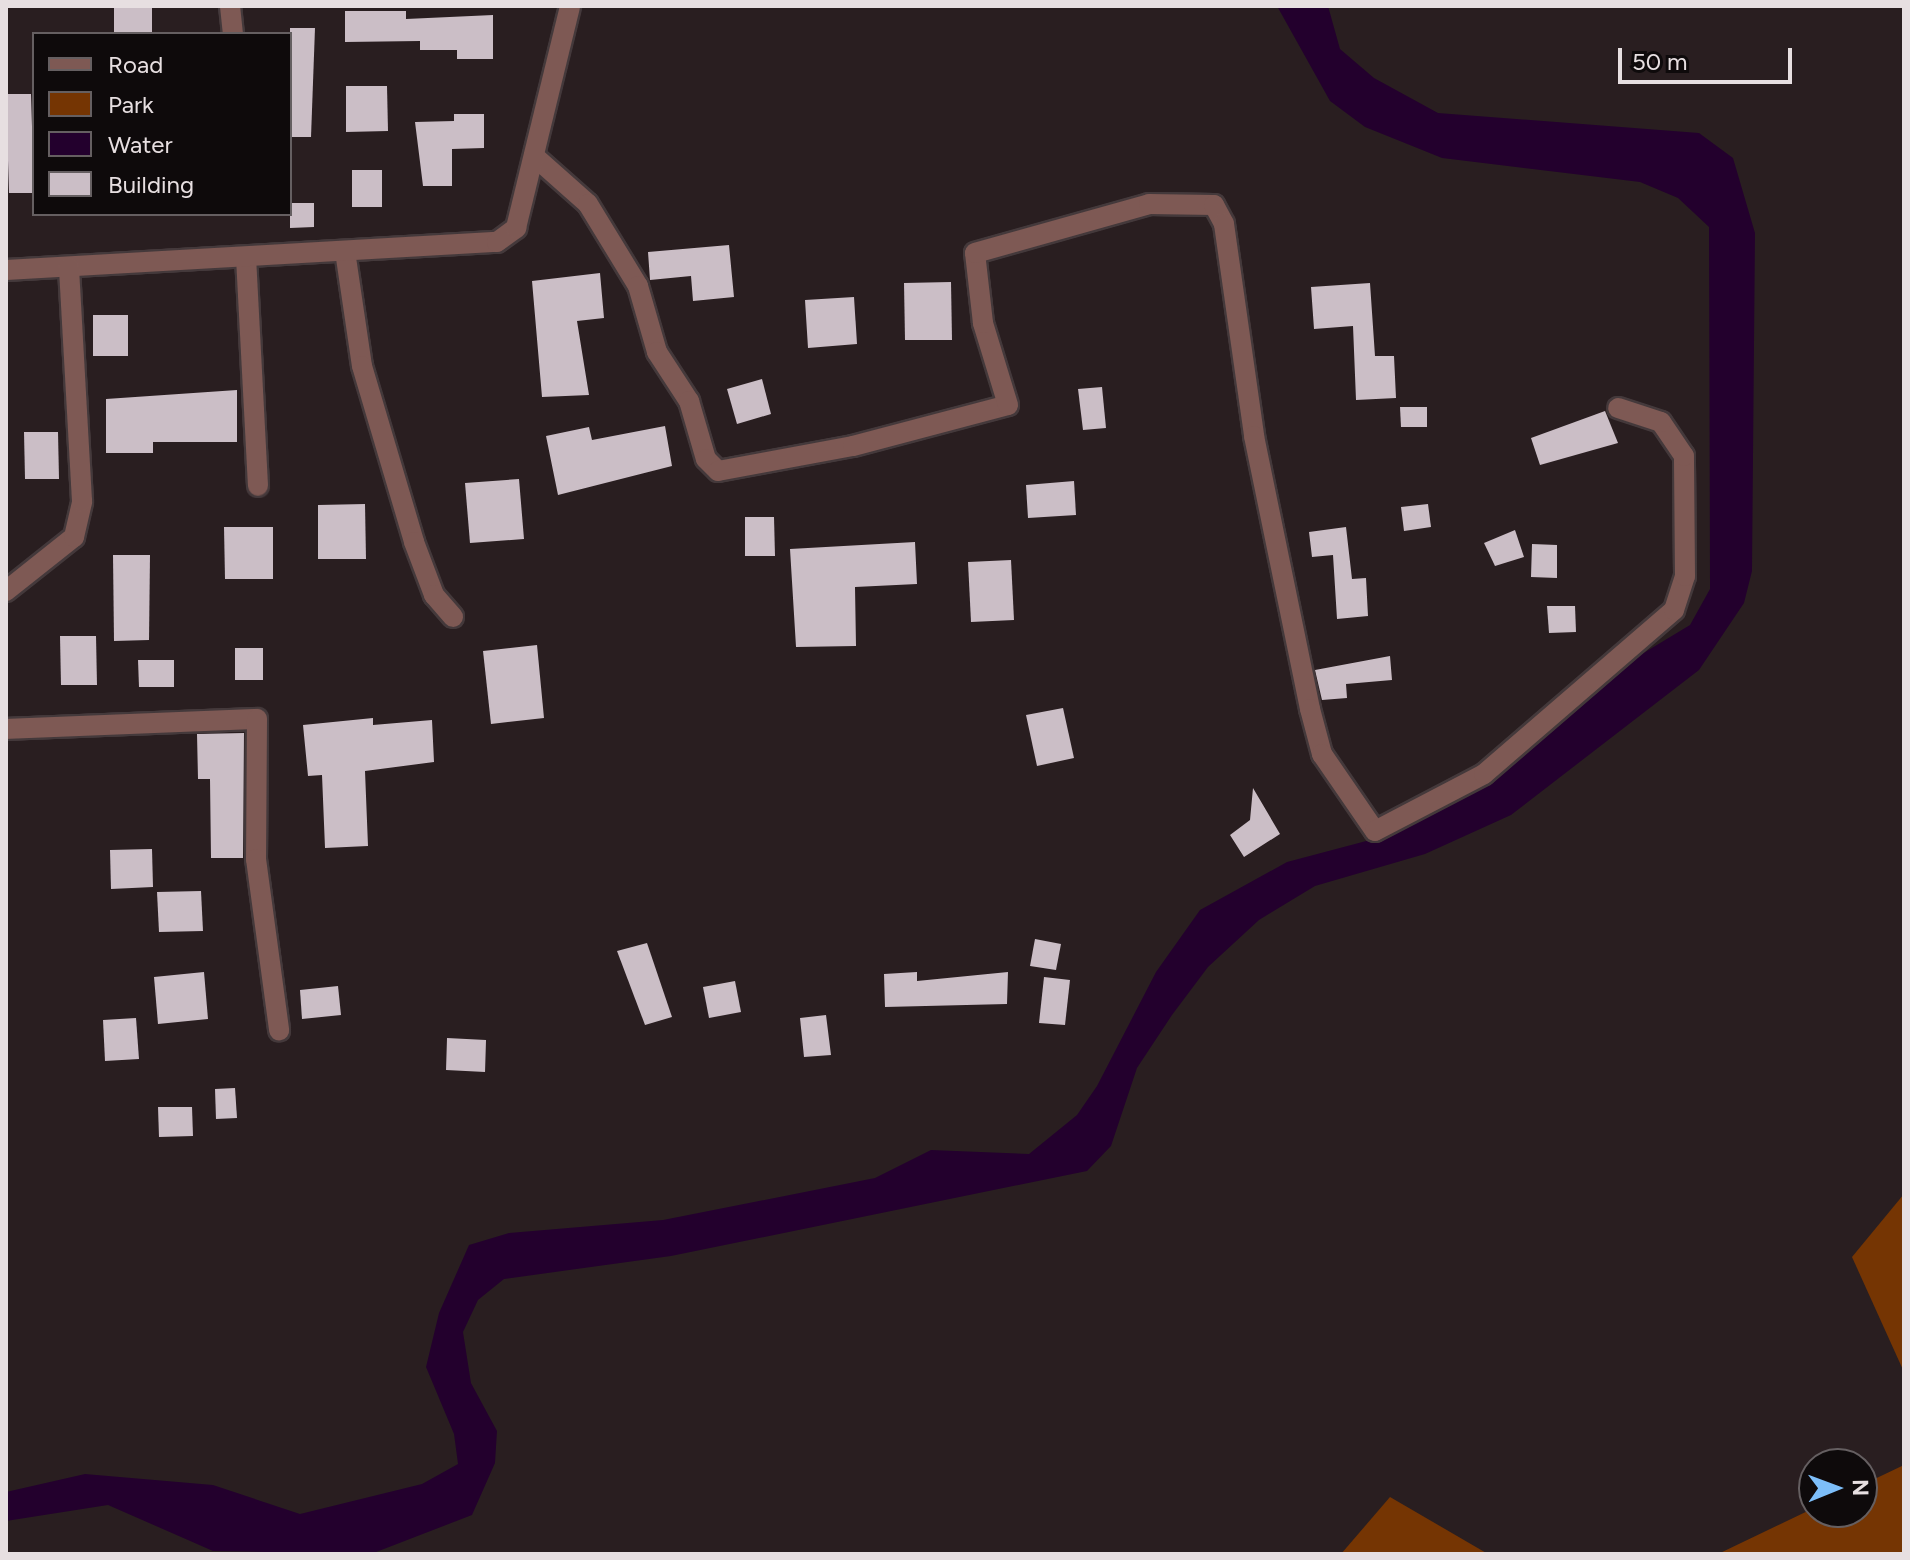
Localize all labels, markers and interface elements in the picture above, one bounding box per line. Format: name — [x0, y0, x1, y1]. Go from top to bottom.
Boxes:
legend — [32, 32, 292, 216]
scale bar — [1622, 32, 1796, 82]
text: 50 m — [1632, 47, 1688, 76]
text: Road — [108, 50, 163, 79]
text: Park — [108, 90, 154, 119]
text: Water — [108, 130, 173, 159]
text: Building — [108, 170, 194, 199]
north arrow — [1798, 1448, 1878, 1528]
text: N — [1847, 1479, 1874, 1496]

